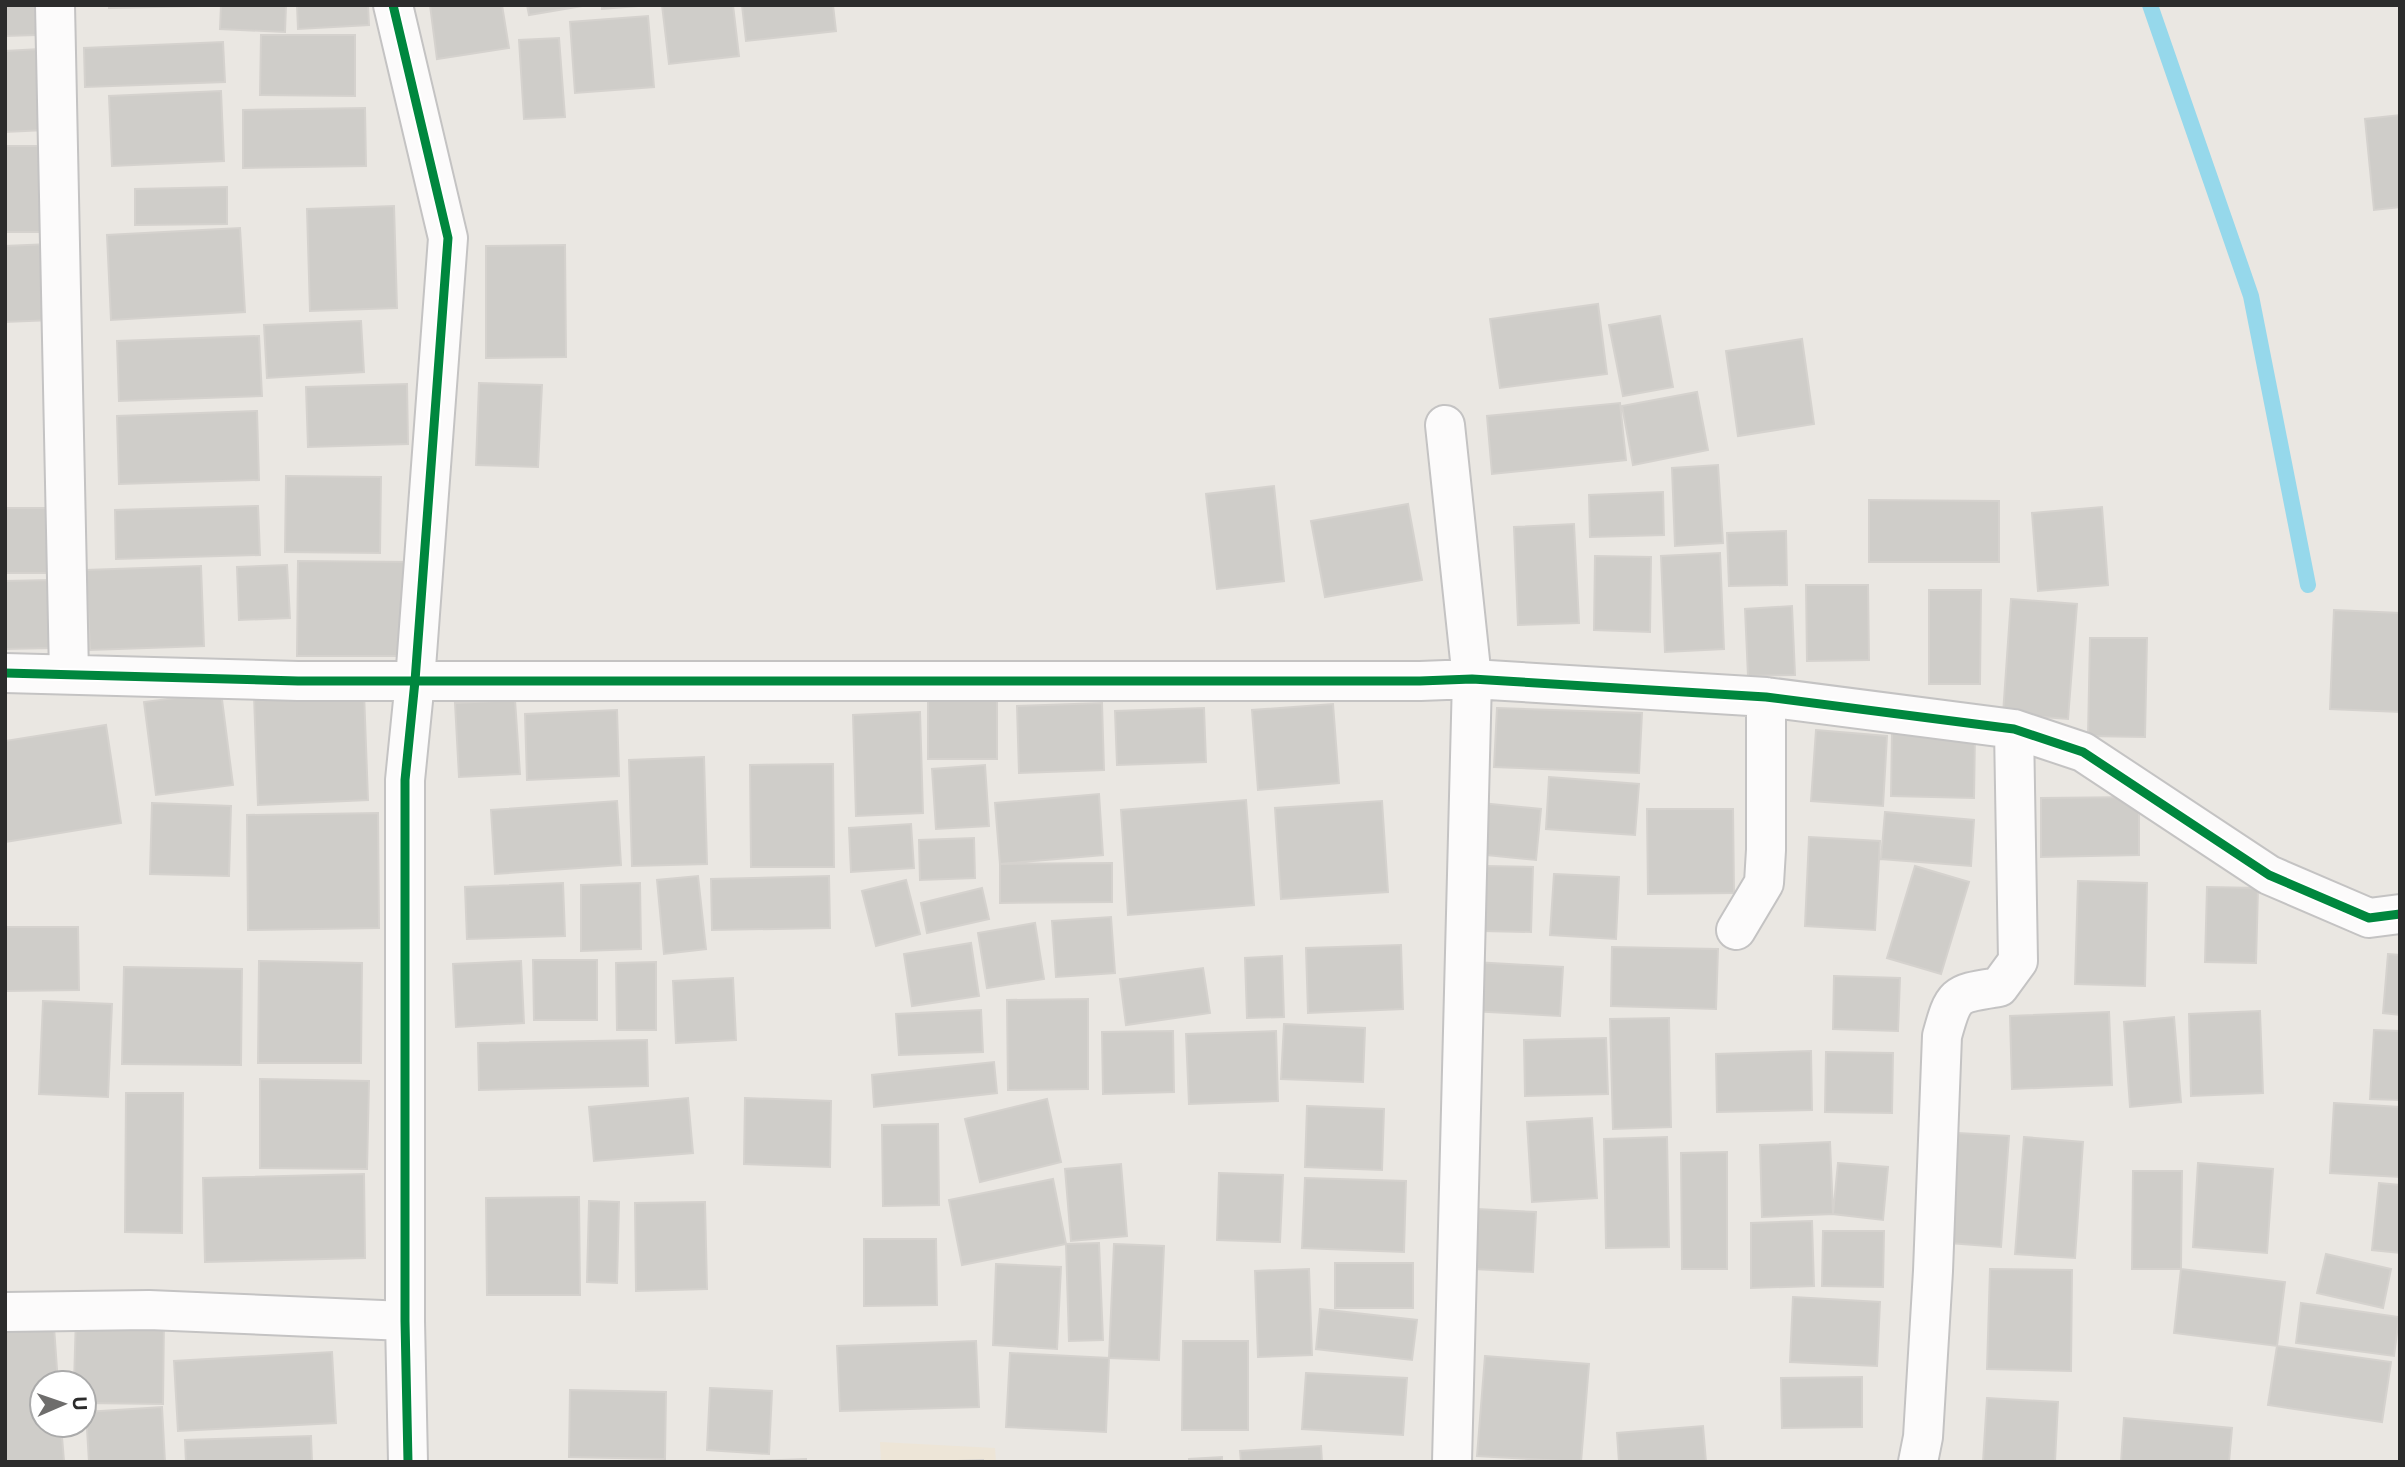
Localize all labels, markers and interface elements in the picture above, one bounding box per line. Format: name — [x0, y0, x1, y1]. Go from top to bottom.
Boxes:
north arrow — [28, 1369, 98, 1439]
text: U — [68, 1396, 91, 1411]

